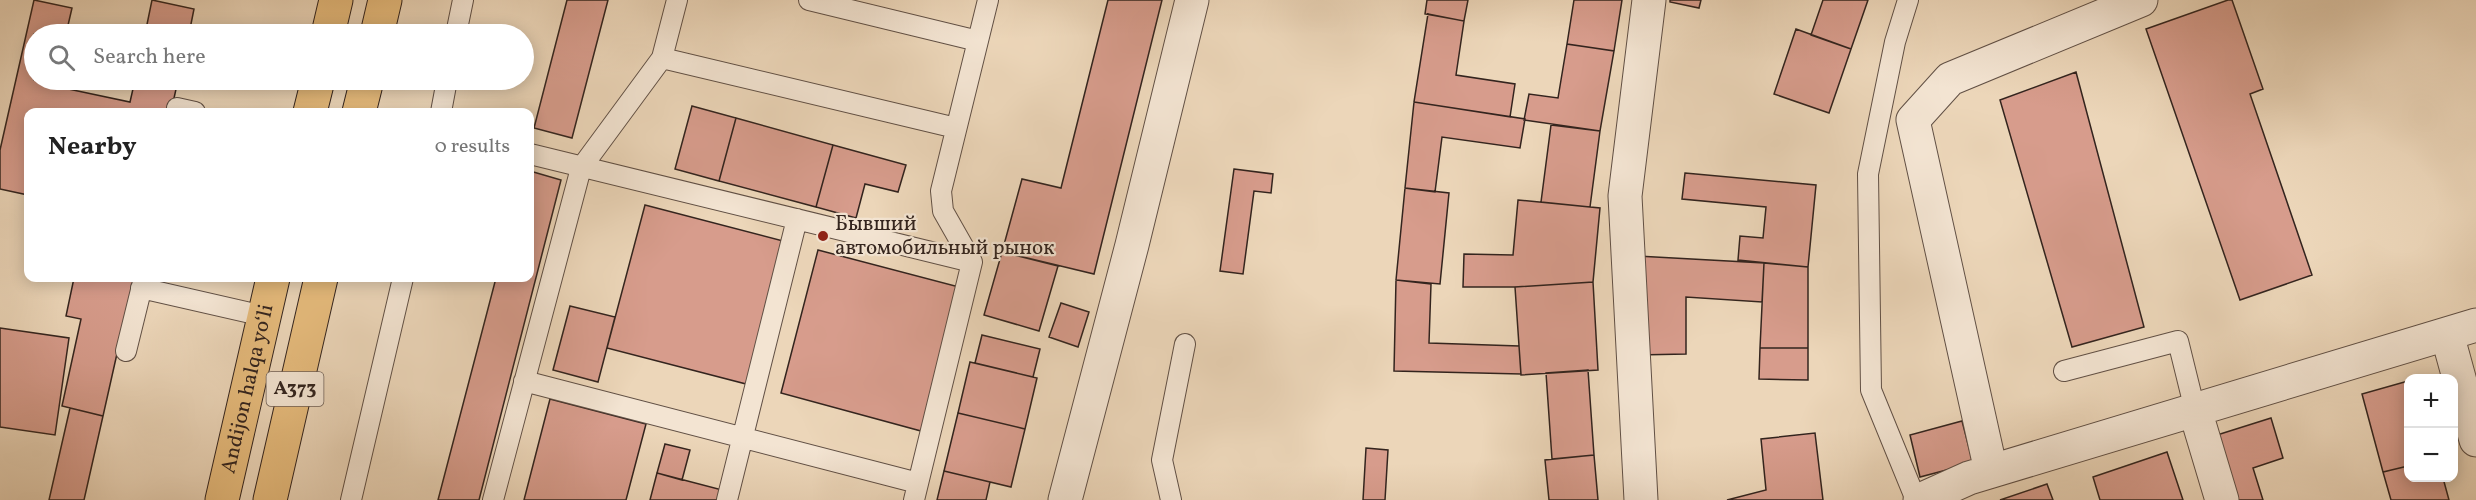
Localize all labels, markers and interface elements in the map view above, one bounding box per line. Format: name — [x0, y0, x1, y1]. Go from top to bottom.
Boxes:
search box — [24, 24, 534, 90]
icon: search — [45, 41, 78, 74]
text: Search here — [93, 42, 206, 73]
text: Nearby — [48, 129, 137, 165]
text: 0 results — [435, 133, 510, 161]
place label: Бывший автомобильный рынок — [835, 210, 1054, 263]
marker: Бывший автомобильный рынок — [816, 229, 830, 243]
street label: Andijon halqa yo‘li — [214, 301, 281, 476]
road number: A373 — [266, 372, 324, 406]
map controls — [2404, 374, 2458, 482]
button: + — [2404, 374, 2458, 428]
button: − — [2404, 428, 2458, 482]

